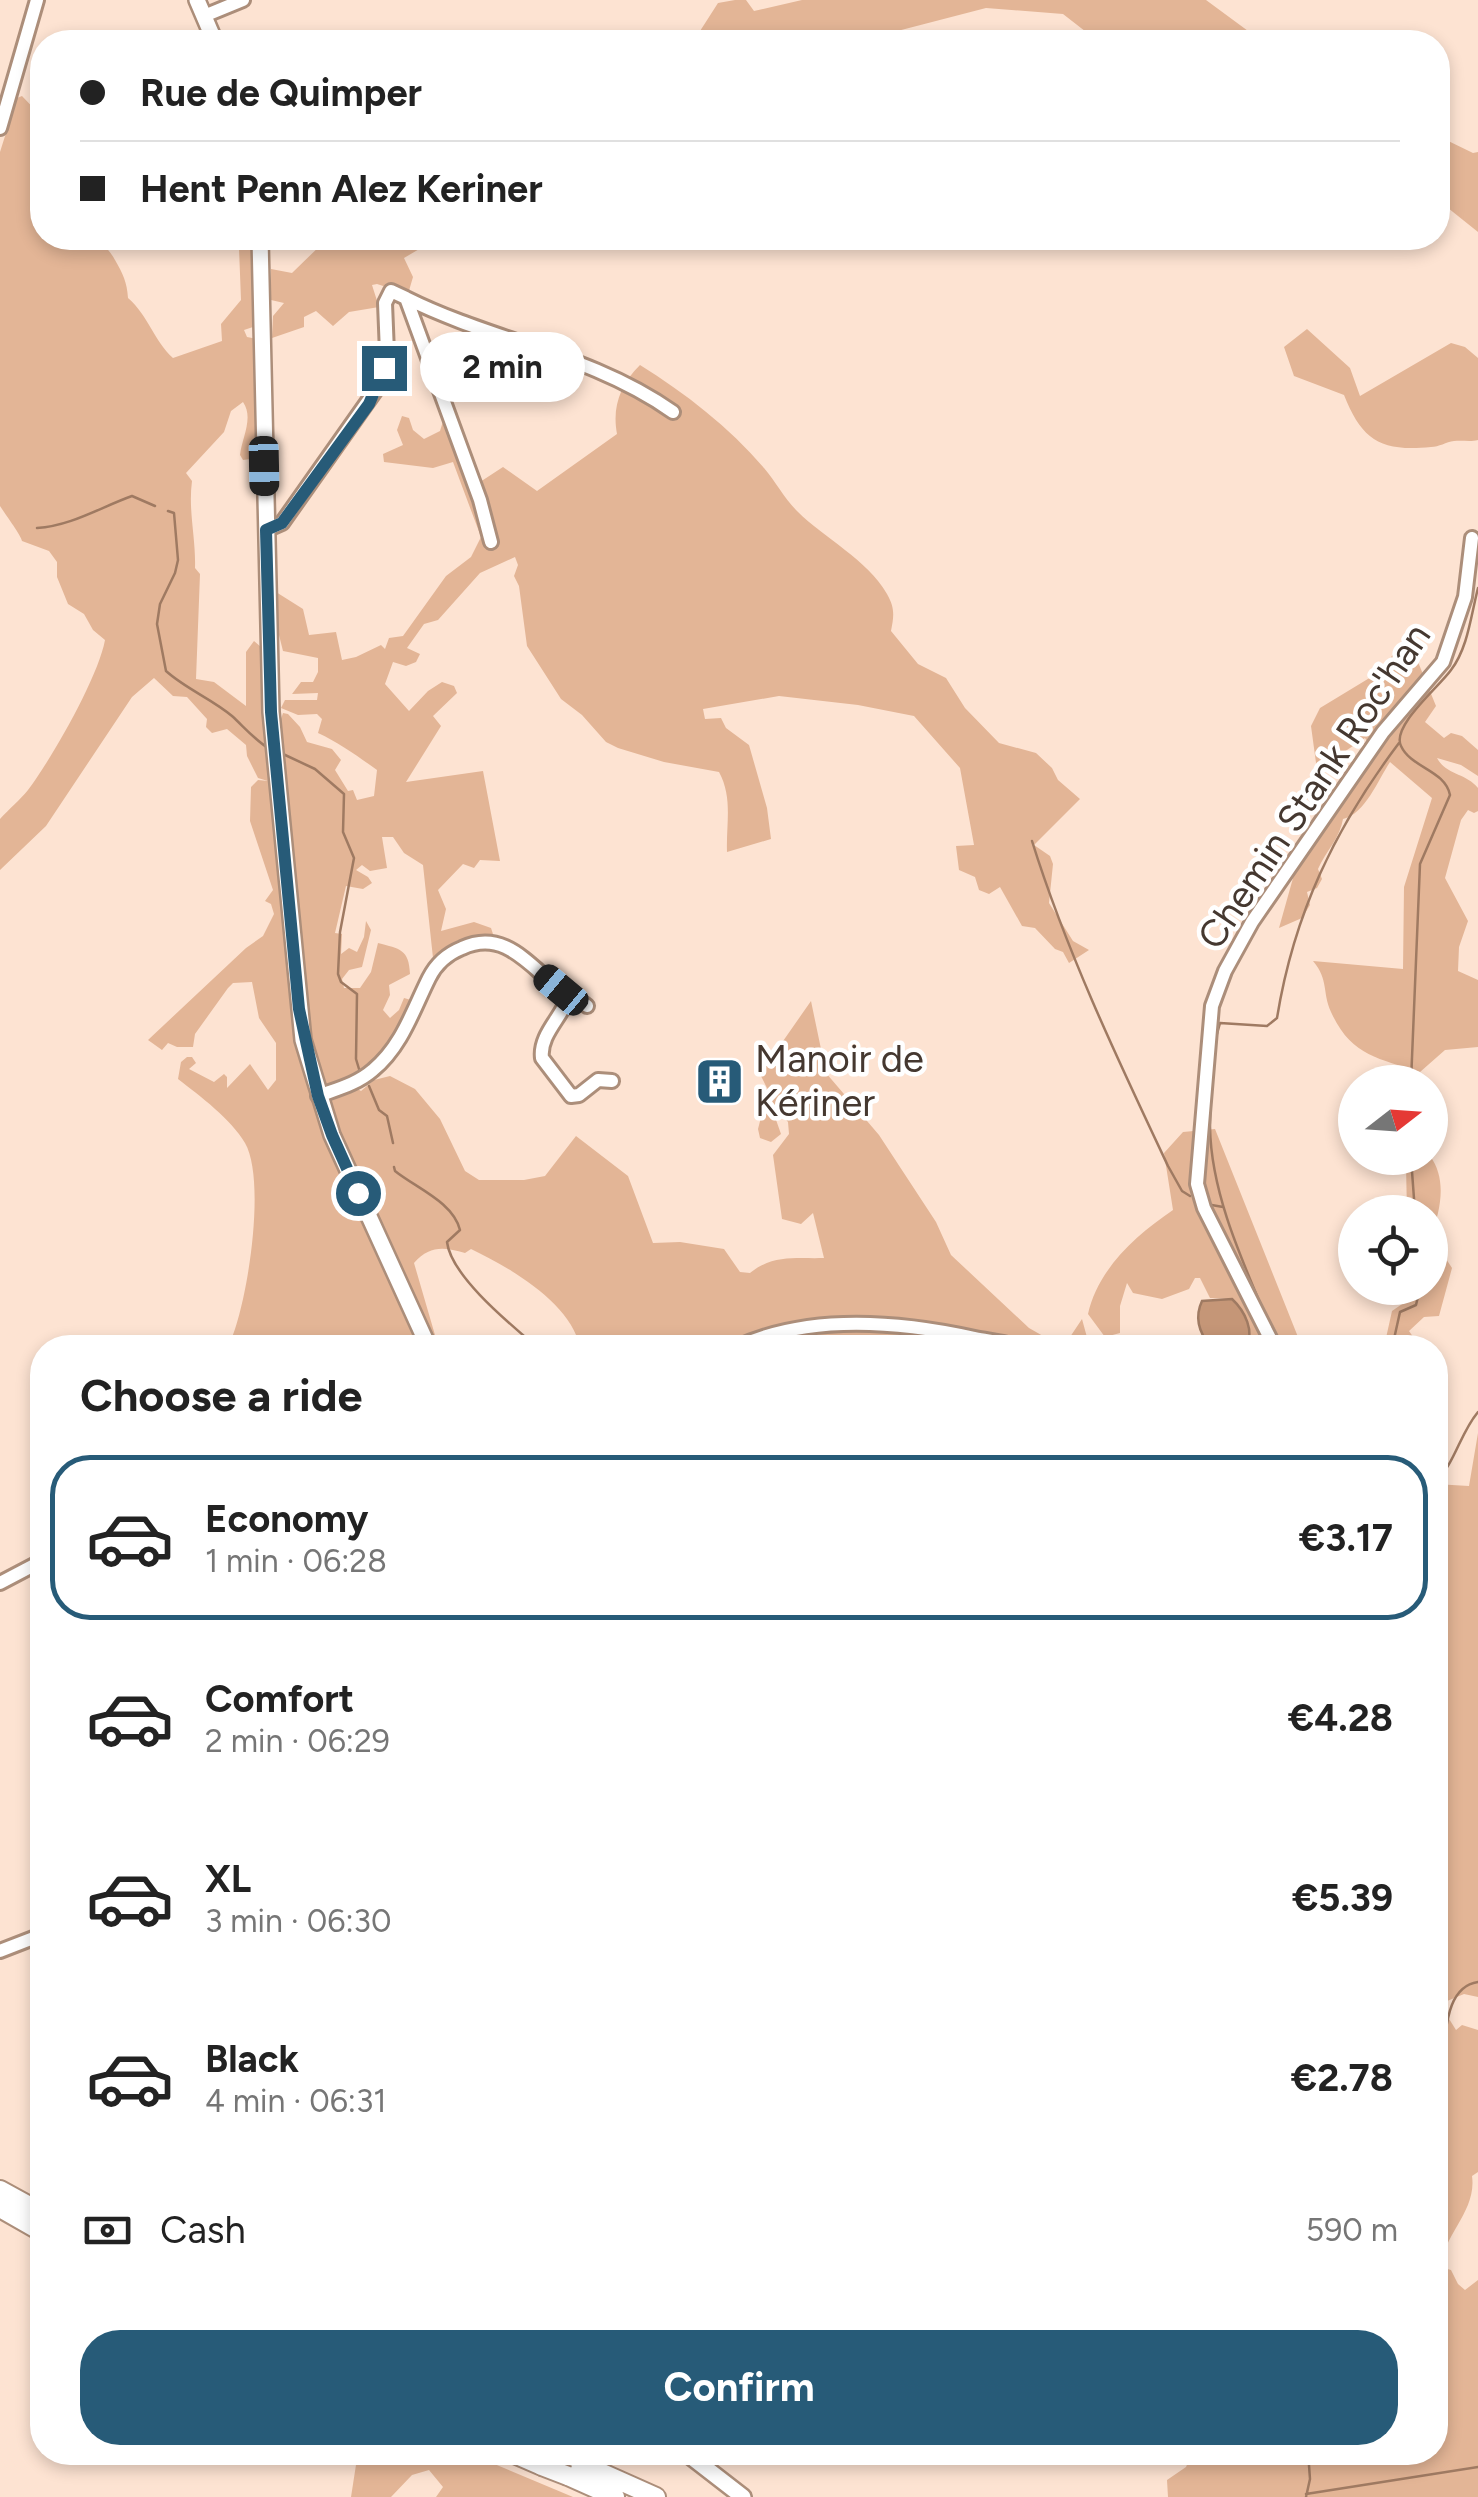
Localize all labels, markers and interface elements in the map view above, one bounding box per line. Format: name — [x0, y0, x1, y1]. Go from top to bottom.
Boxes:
text: Rue de Quimper — [140, 70, 422, 116]
text: Hent Penn Alez Keriner — [140, 166, 543, 212]
callout: 2 min — [419, 333, 584, 403]
route end — [362, 346, 407, 391]
text: 2 min — [462, 348, 543, 386]
car — [248, 436, 280, 496]
street label: Chemin Stank Roc'han — [1188, 614, 1440, 958]
car — [528, 959, 594, 1021]
place label: Manoir de Kériner — [755, 1036, 924, 1126]
building icon: Manoir de Kériner — [694, 1055, 746, 1107]
north arrow — [1338, 1065, 1448, 1175]
map controls — [1338, 1065, 1448, 1305]
route start — [336, 1171, 381, 1216]
button: locate — [1338, 1195, 1448, 1305]
text: Choose a ride — [80, 1368, 362, 1422]
icon: car — [85, 1493, 175, 1583]
text: Economy — [205, 1496, 368, 1542]
text: €3.17 — [1299, 1515, 1393, 1561]
text: 1 min · 06:28 — [205, 1542, 387, 1580]
icon: car — [85, 1673, 175, 1763]
text: Comfort — [205, 1676, 354, 1722]
text: €4.28 — [1288, 1695, 1393, 1741]
text: 2 min · 06:29 — [205, 1722, 390, 1760]
icon: car — [85, 1853, 175, 1943]
text: XL — [205, 1856, 251, 1902]
text: €5.39 — [1292, 1875, 1393, 1921]
text: 3 min · 06:30 — [205, 1902, 391, 1940]
icon: car — [85, 2033, 175, 2123]
text: Black — [205, 2036, 299, 2082]
text: €2.78 — [1291, 2055, 1393, 2101]
text: 4 min · 06:31 — [205, 2082, 387, 2120]
icon: cash — [80, 2203, 135, 2258]
text: Cash — [160, 2207, 246, 2253]
text: 590 m — [1306, 2211, 1398, 2249]
button: Confirm — [80, 2330, 1398, 2445]

